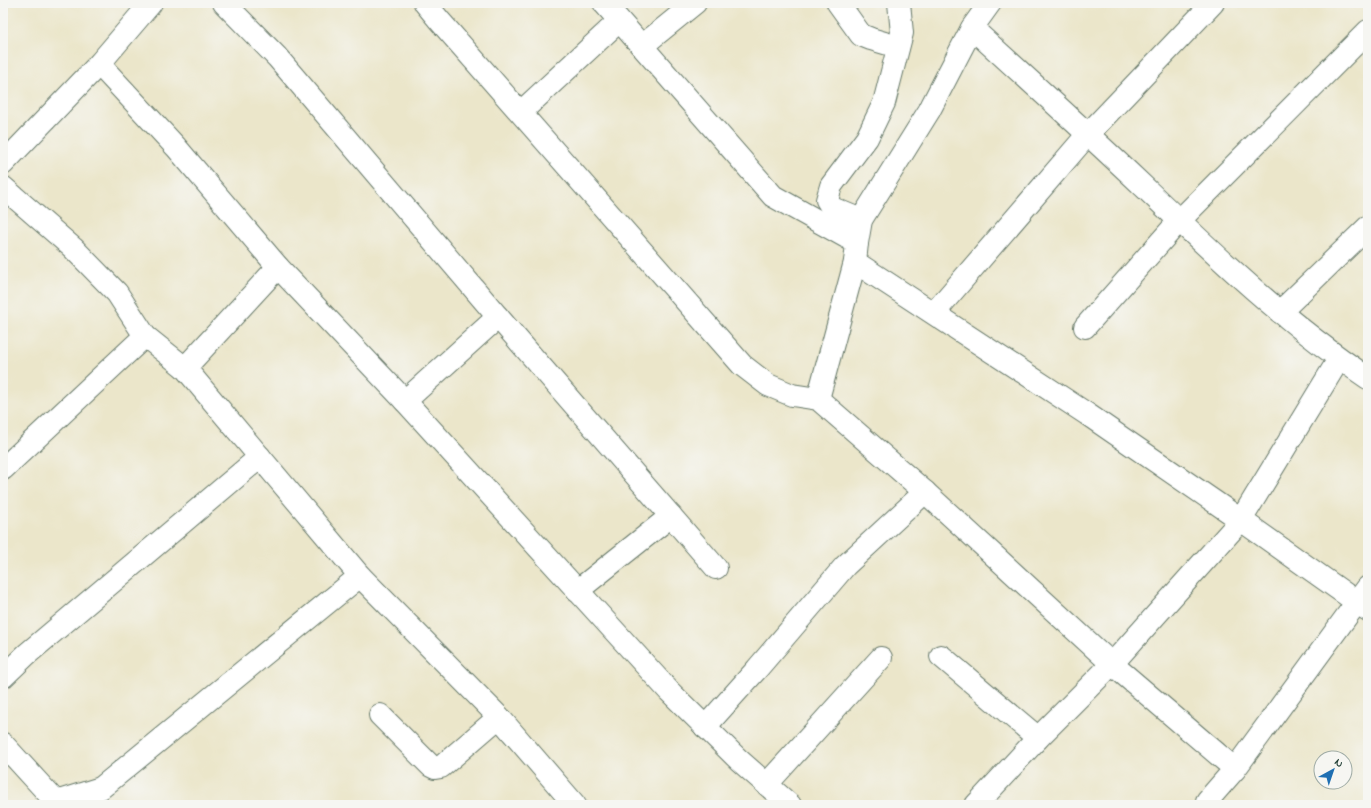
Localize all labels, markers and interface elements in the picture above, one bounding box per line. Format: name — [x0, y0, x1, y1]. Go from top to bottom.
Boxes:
north arrow — [1313, 750, 1353, 790]
text: N — [1331, 755, 1347, 772]

